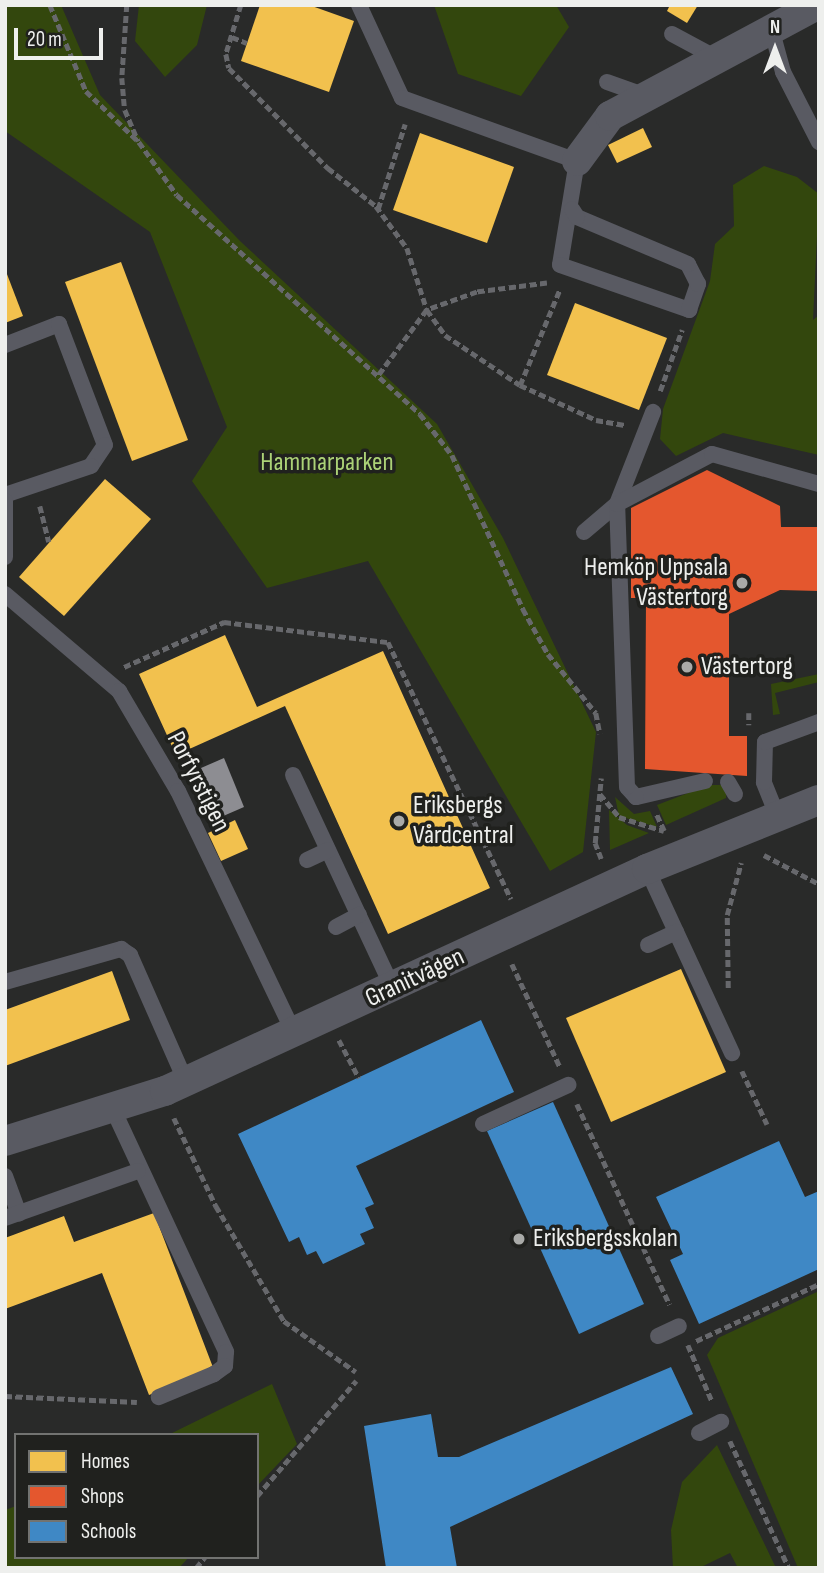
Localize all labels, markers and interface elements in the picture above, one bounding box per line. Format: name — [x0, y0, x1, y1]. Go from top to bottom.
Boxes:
scale bar — [18, 14, 107, 58]
north arrow — [740, 14, 810, 84]
text: N — [770, 16, 780, 39]
text: 20 m — [27, 27, 62, 52]
park label: Hammarparken — [260, 447, 394, 479]
place label: Hemköp Uppsala Västertorg — [584, 552, 728, 614]
marker: Hemköp Uppsala Västertorg — [734, 575, 750, 591]
place label: Västertorg — [701, 651, 793, 683]
marker: Västertorg — [679, 659, 695, 675]
street label: Porfyrstigen — [160, 727, 236, 837]
place label: Eriksbergs Vårdcentral — [413, 790, 514, 852]
marker: Eriksbergs Vårdcentral — [391, 813, 407, 829]
street label: Granitvägen — [361, 942, 469, 1014]
place label: Eriksbergsskolan — [533, 1223, 678, 1255]
marker: Eriksbergsskolan — [511, 1231, 527, 1247]
legend — [14, 1433, 259, 1559]
text: Homes — [81, 1449, 130, 1474]
text: Shops — [81, 1484, 124, 1509]
text: Schools — [81, 1519, 136, 1544]

